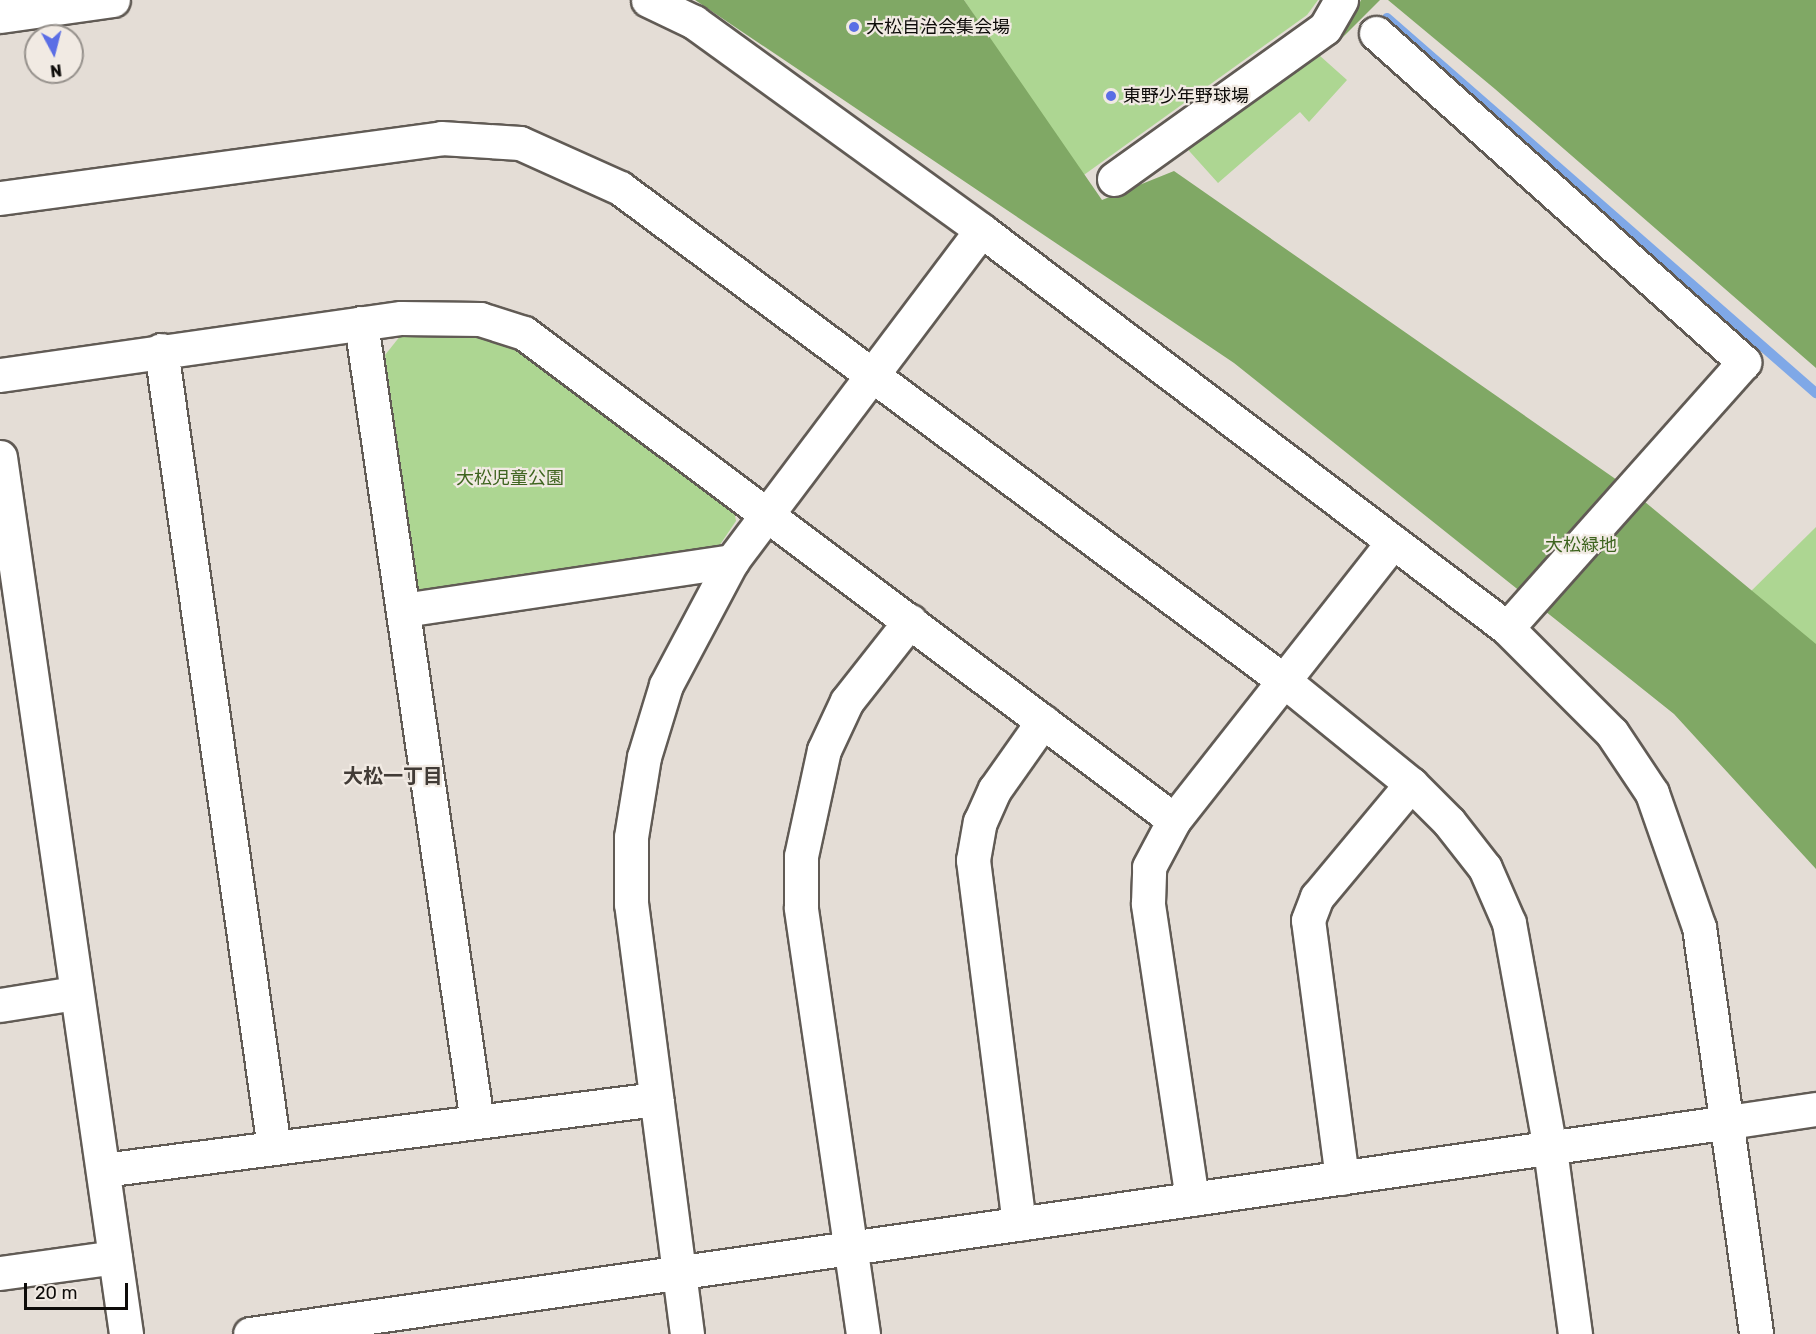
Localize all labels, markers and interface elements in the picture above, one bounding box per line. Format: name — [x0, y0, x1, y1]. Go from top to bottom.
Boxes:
place label: 大松自治会集会場 — [866, 16, 1010, 38]
marker: 大松自治会集会場 — [847, 20, 861, 34]
north arrow — [24, 24, 84, 84]
text: N — [49, 60, 63, 81]
place label: 東野少年野球場 — [1123, 85, 1249, 107]
marker: 東野少年野球場 — [1104, 89, 1118, 103]
park label: 大松児童公園 — [456, 467, 564, 489]
park label: 大松緑地 — [1545, 534, 1617, 556]
district label: 大松一丁目 — [343, 764, 443, 788]
scale bar — [27, 1271, 130, 1309]
text: 20 m — [35, 1282, 77, 1304]

